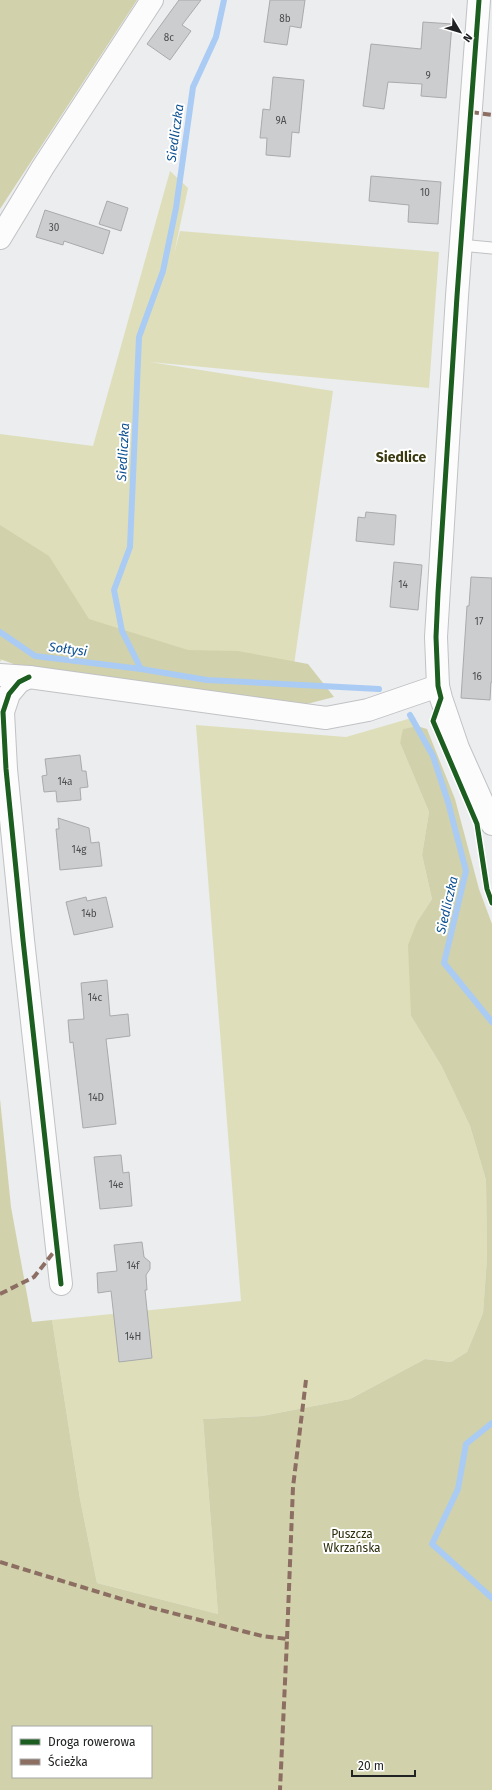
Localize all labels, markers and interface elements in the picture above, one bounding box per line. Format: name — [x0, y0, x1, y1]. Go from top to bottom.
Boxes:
north arrow — [440, 12, 480, 52]
house number: 8b — [279, 13, 291, 25]
text: N — [460, 31, 475, 45]
house number: 8c — [164, 32, 174, 44]
house number: 9 — [425, 70, 431, 82]
water label: Siedliczka — [163, 103, 186, 164]
house number: 9A — [276, 115, 287, 127]
house number: 10 — [420, 187, 430, 199]
house number: 30 — [49, 222, 60, 234]
water label: Siedliczka — [114, 422, 132, 483]
district label: Siedlice — [376, 449, 426, 466]
house number: 14 — [398, 579, 409, 591]
house number: 17 — [475, 616, 484, 628]
water label: Sołtysi — [47, 639, 89, 659]
house number: 16 — [472, 671, 482, 683]
house number: 14a — [57, 776, 73, 788]
house number: 14g — [72, 844, 87, 856]
water label: Siedliczka — [433, 875, 461, 936]
house number: 14b — [81, 908, 97, 920]
house number: 14c — [88, 992, 102, 1004]
house number: 14D — [88, 1092, 104, 1104]
house number: 14e — [108, 1179, 124, 1191]
house number: 14f — [127, 1260, 140, 1272]
house number: 14H — [125, 1331, 141, 1343]
park label: Puszcza Wkrzańska — [323, 1527, 381, 1555]
legend — [12, 1726, 152, 1778]
text: Droga rowerowa — [48, 1735, 135, 1749]
scale bar — [352, 1752, 415, 1778]
text: Ścieżka — [48, 1754, 88, 1769]
text: 20 m — [358, 1759, 384, 1773]

